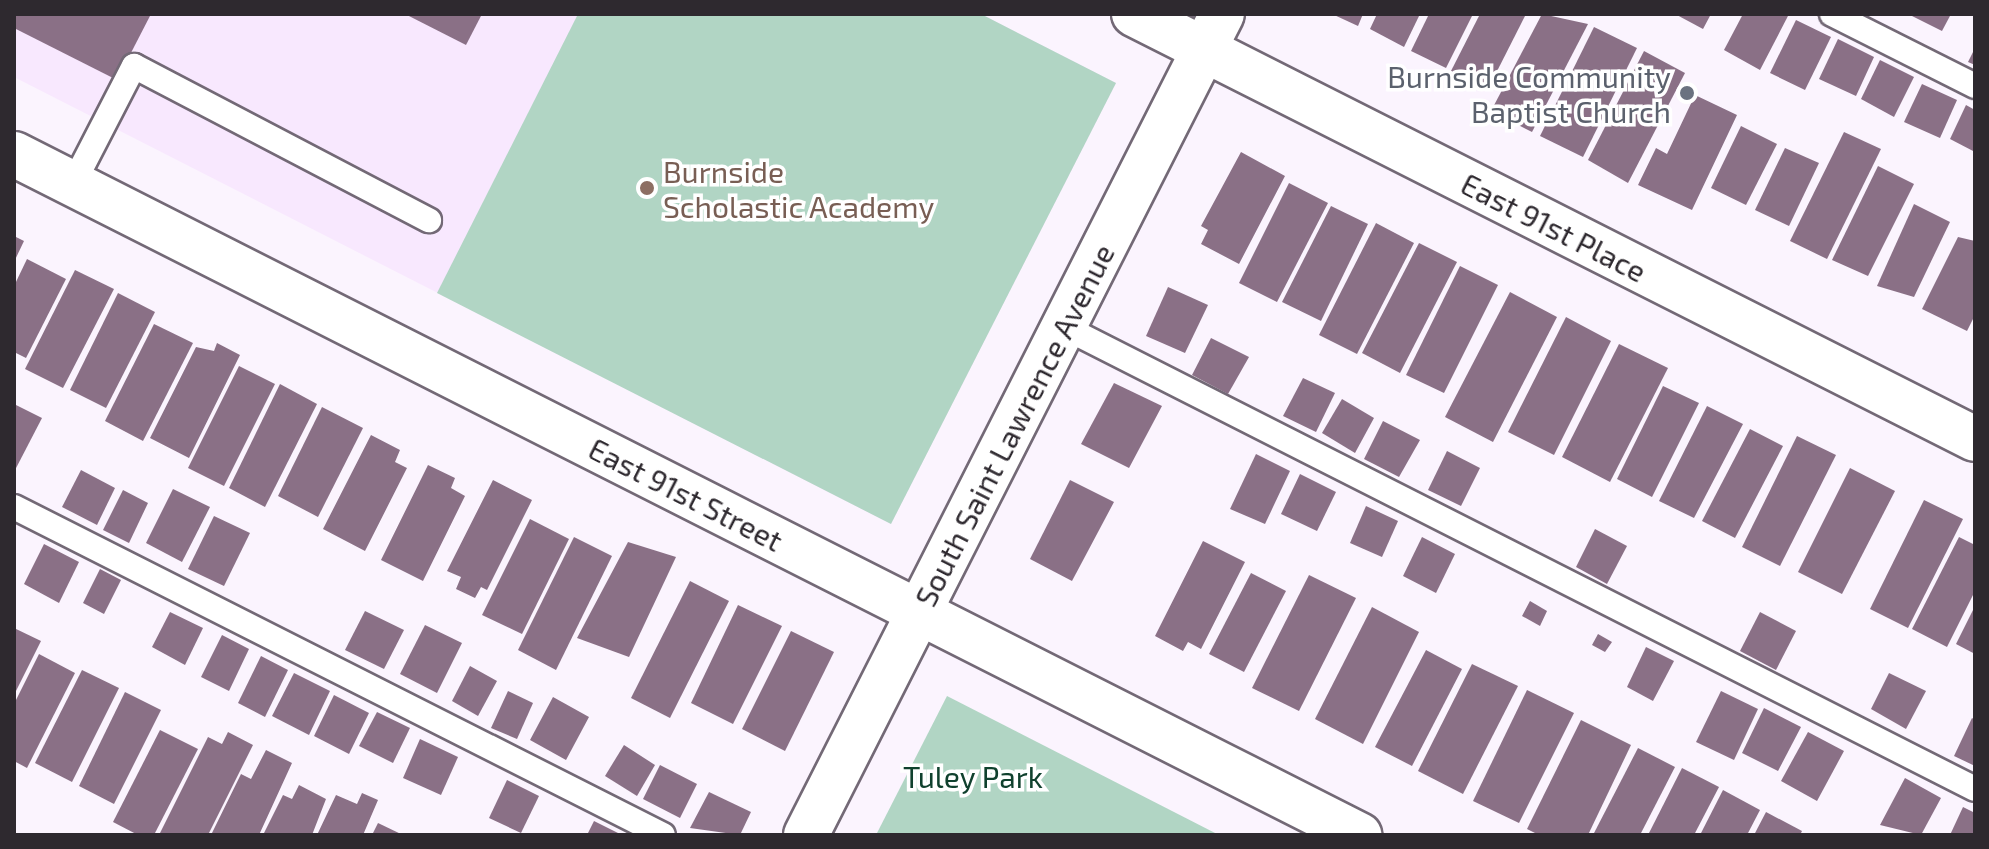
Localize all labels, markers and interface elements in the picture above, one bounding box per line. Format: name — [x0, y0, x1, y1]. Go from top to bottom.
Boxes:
place label: Burnside Community Baptist Church — [1387, 58, 1671, 128]
marker: Burnside Community Baptist Church — [1678, 84, 1696, 102]
place label: Burnside Scholastic Academy — [663, 153, 935, 224]
street label: East 91st Place — [1456, 165, 1652, 289]
marker: Burnside Scholastic Academy — [638, 179, 656, 197]
street label: South Saint Lawrence Avenue — [907, 238, 1121, 612]
street label: East 91st Street — [583, 430, 789, 558]
park label: Tuley Park — [903, 758, 1043, 794]

